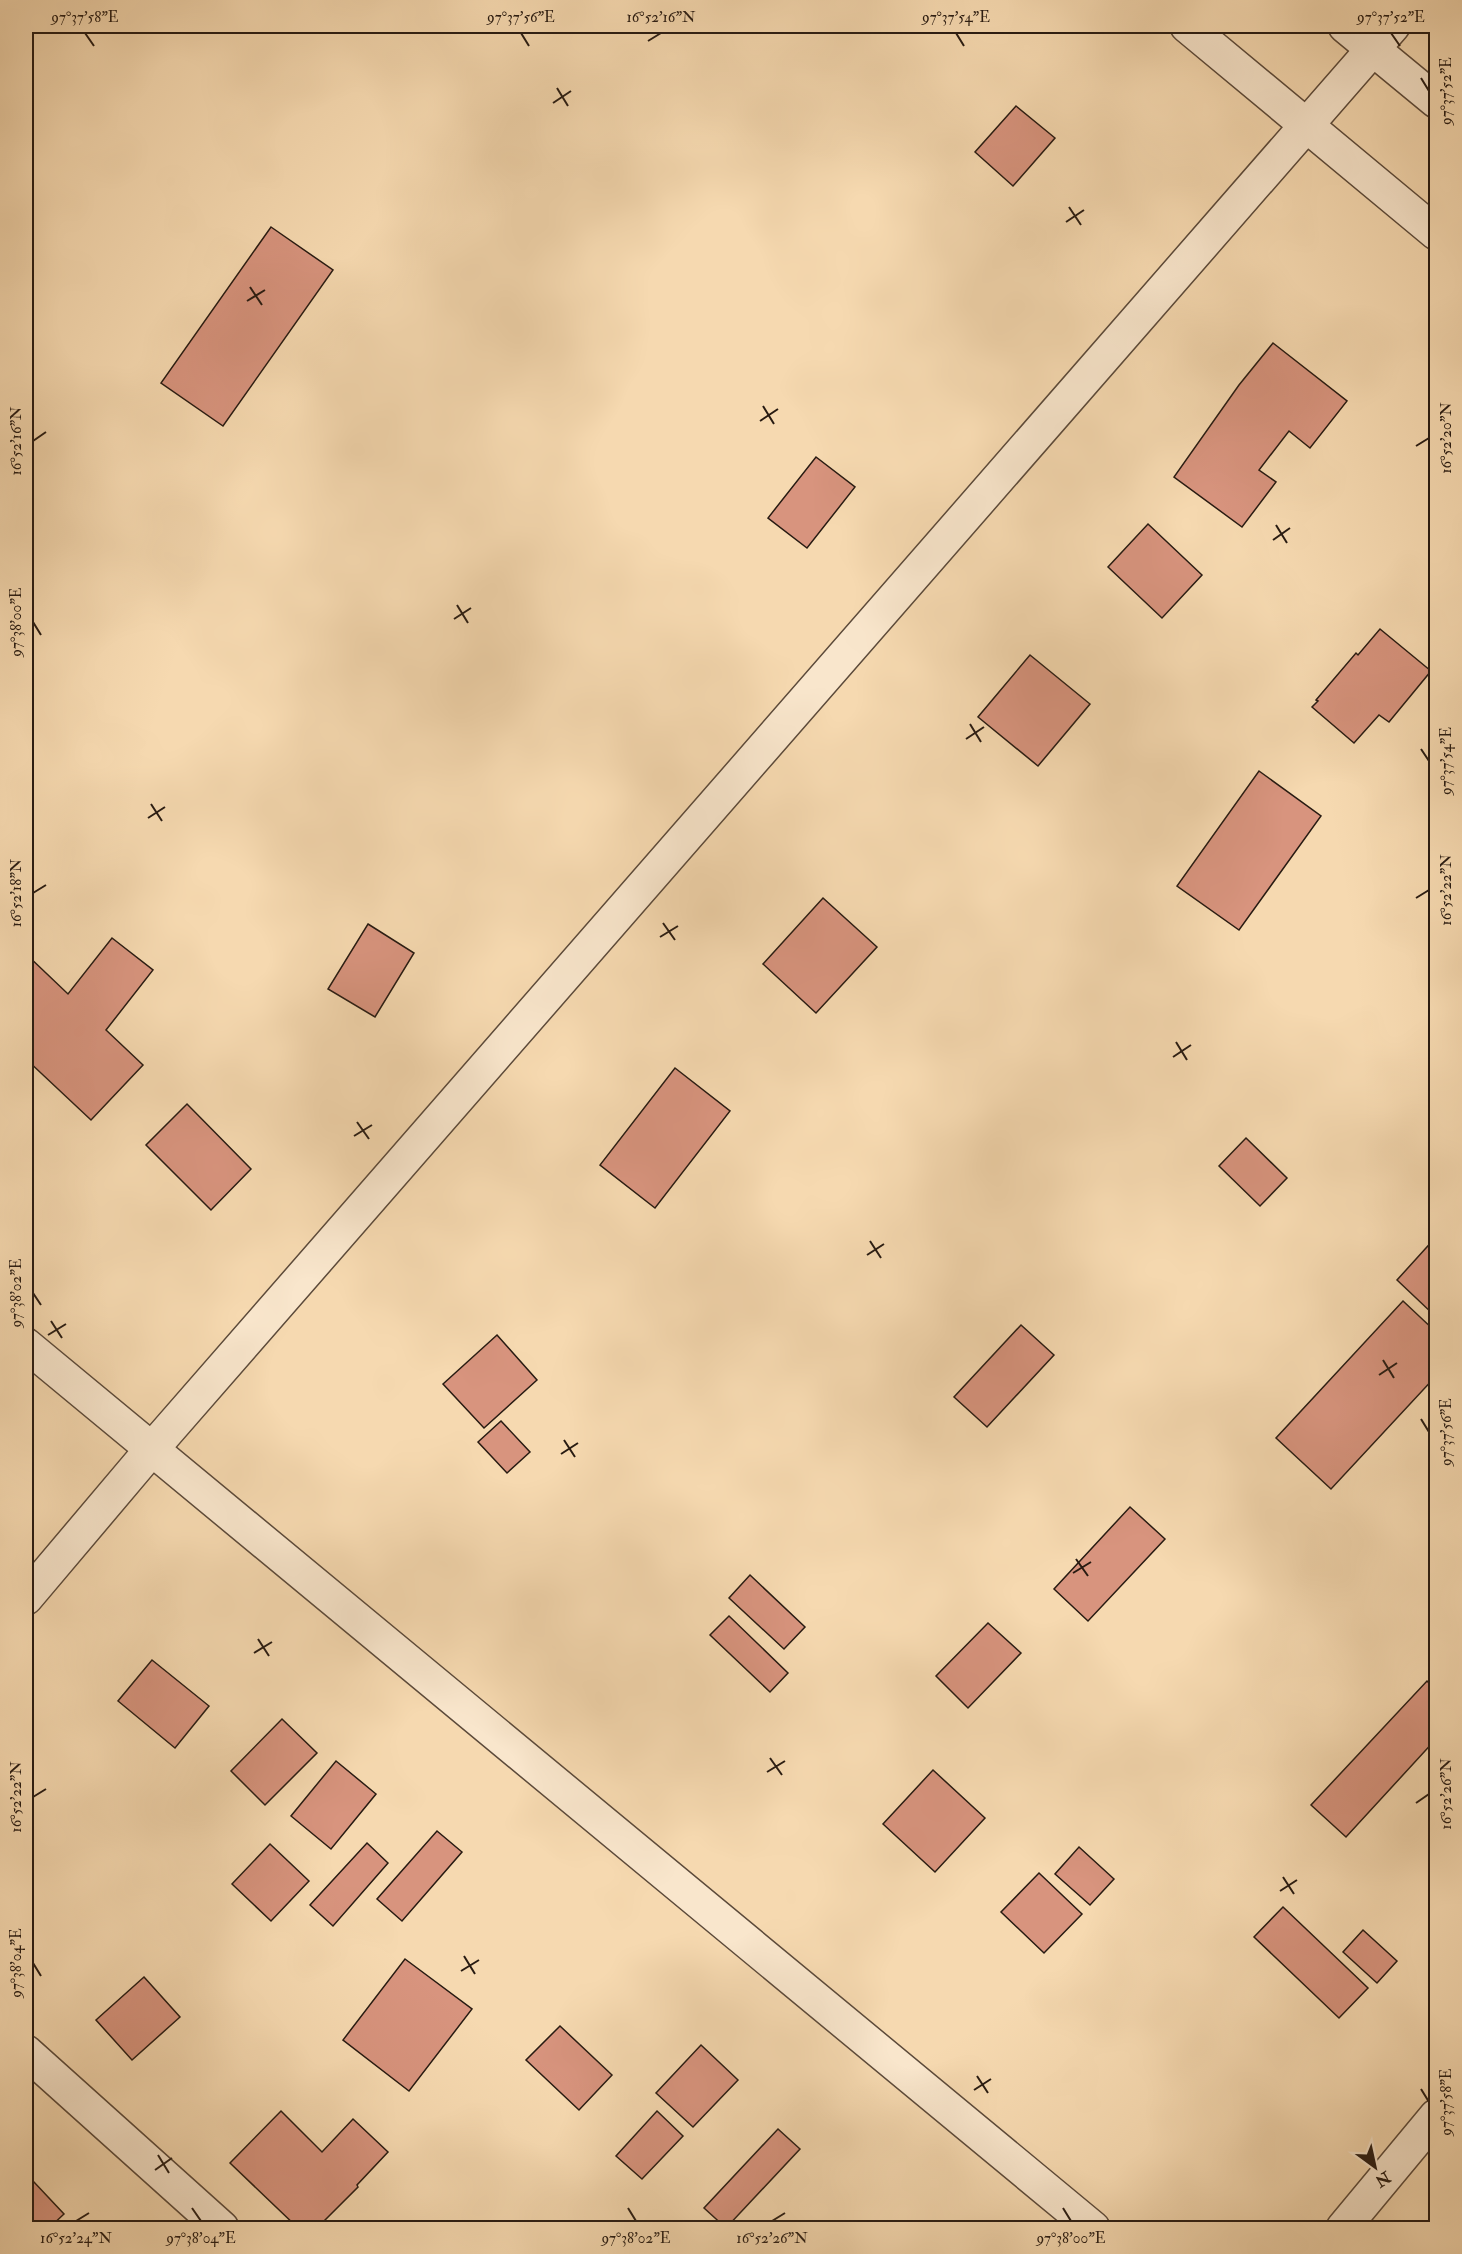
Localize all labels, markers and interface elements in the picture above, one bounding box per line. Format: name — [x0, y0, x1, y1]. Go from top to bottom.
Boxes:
text: 97°37'58"E — [50, 8, 119, 27]
text: 97°37'56"E — [486, 8, 555, 27]
text: 16°52'16"N — [627, 8, 696, 27]
text: 97°37'54"E — [921, 8, 990, 27]
text: 97°37'52"E — [1356, 8, 1425, 27]
text: 97°37'52"E — [1437, 57, 1456, 126]
text: 16°52'20"N — [1437, 402, 1456, 474]
text: 16°52'16"N — [7, 406, 26, 475]
text: 97°38'00"E — [7, 587, 26, 658]
text: 97°37'54"E — [1437, 727, 1456, 796]
text: 16°52'22"N — [1437, 854, 1456, 926]
text: 16°52'18"N — [7, 858, 26, 927]
text: 97°38'02"E — [7, 1258, 26, 1329]
text: 97°37'56"E — [1437, 1398, 1456, 1467]
text: 16°52'26"N — [1437, 1758, 1456, 1830]
text: 16°52'22"N — [7, 1761, 26, 1833]
text: 97°38'04"E — [7, 1928, 26, 1999]
text: 97°37'58"E — [1437, 2068, 1456, 2137]
north arrow — [1345, 2137, 1405, 2197]
text: N — [1371, 2166, 1395, 2191]
text: 16°52'24"N — [40, 2229, 112, 2248]
text: 97°38'04"E — [165, 2229, 236, 2248]
text: 97°38'02"E — [600, 2229, 671, 2248]
text: 16°52'26"N — [736, 2229, 808, 2248]
text: 97°38'00"E — [1035, 2229, 1106, 2248]

